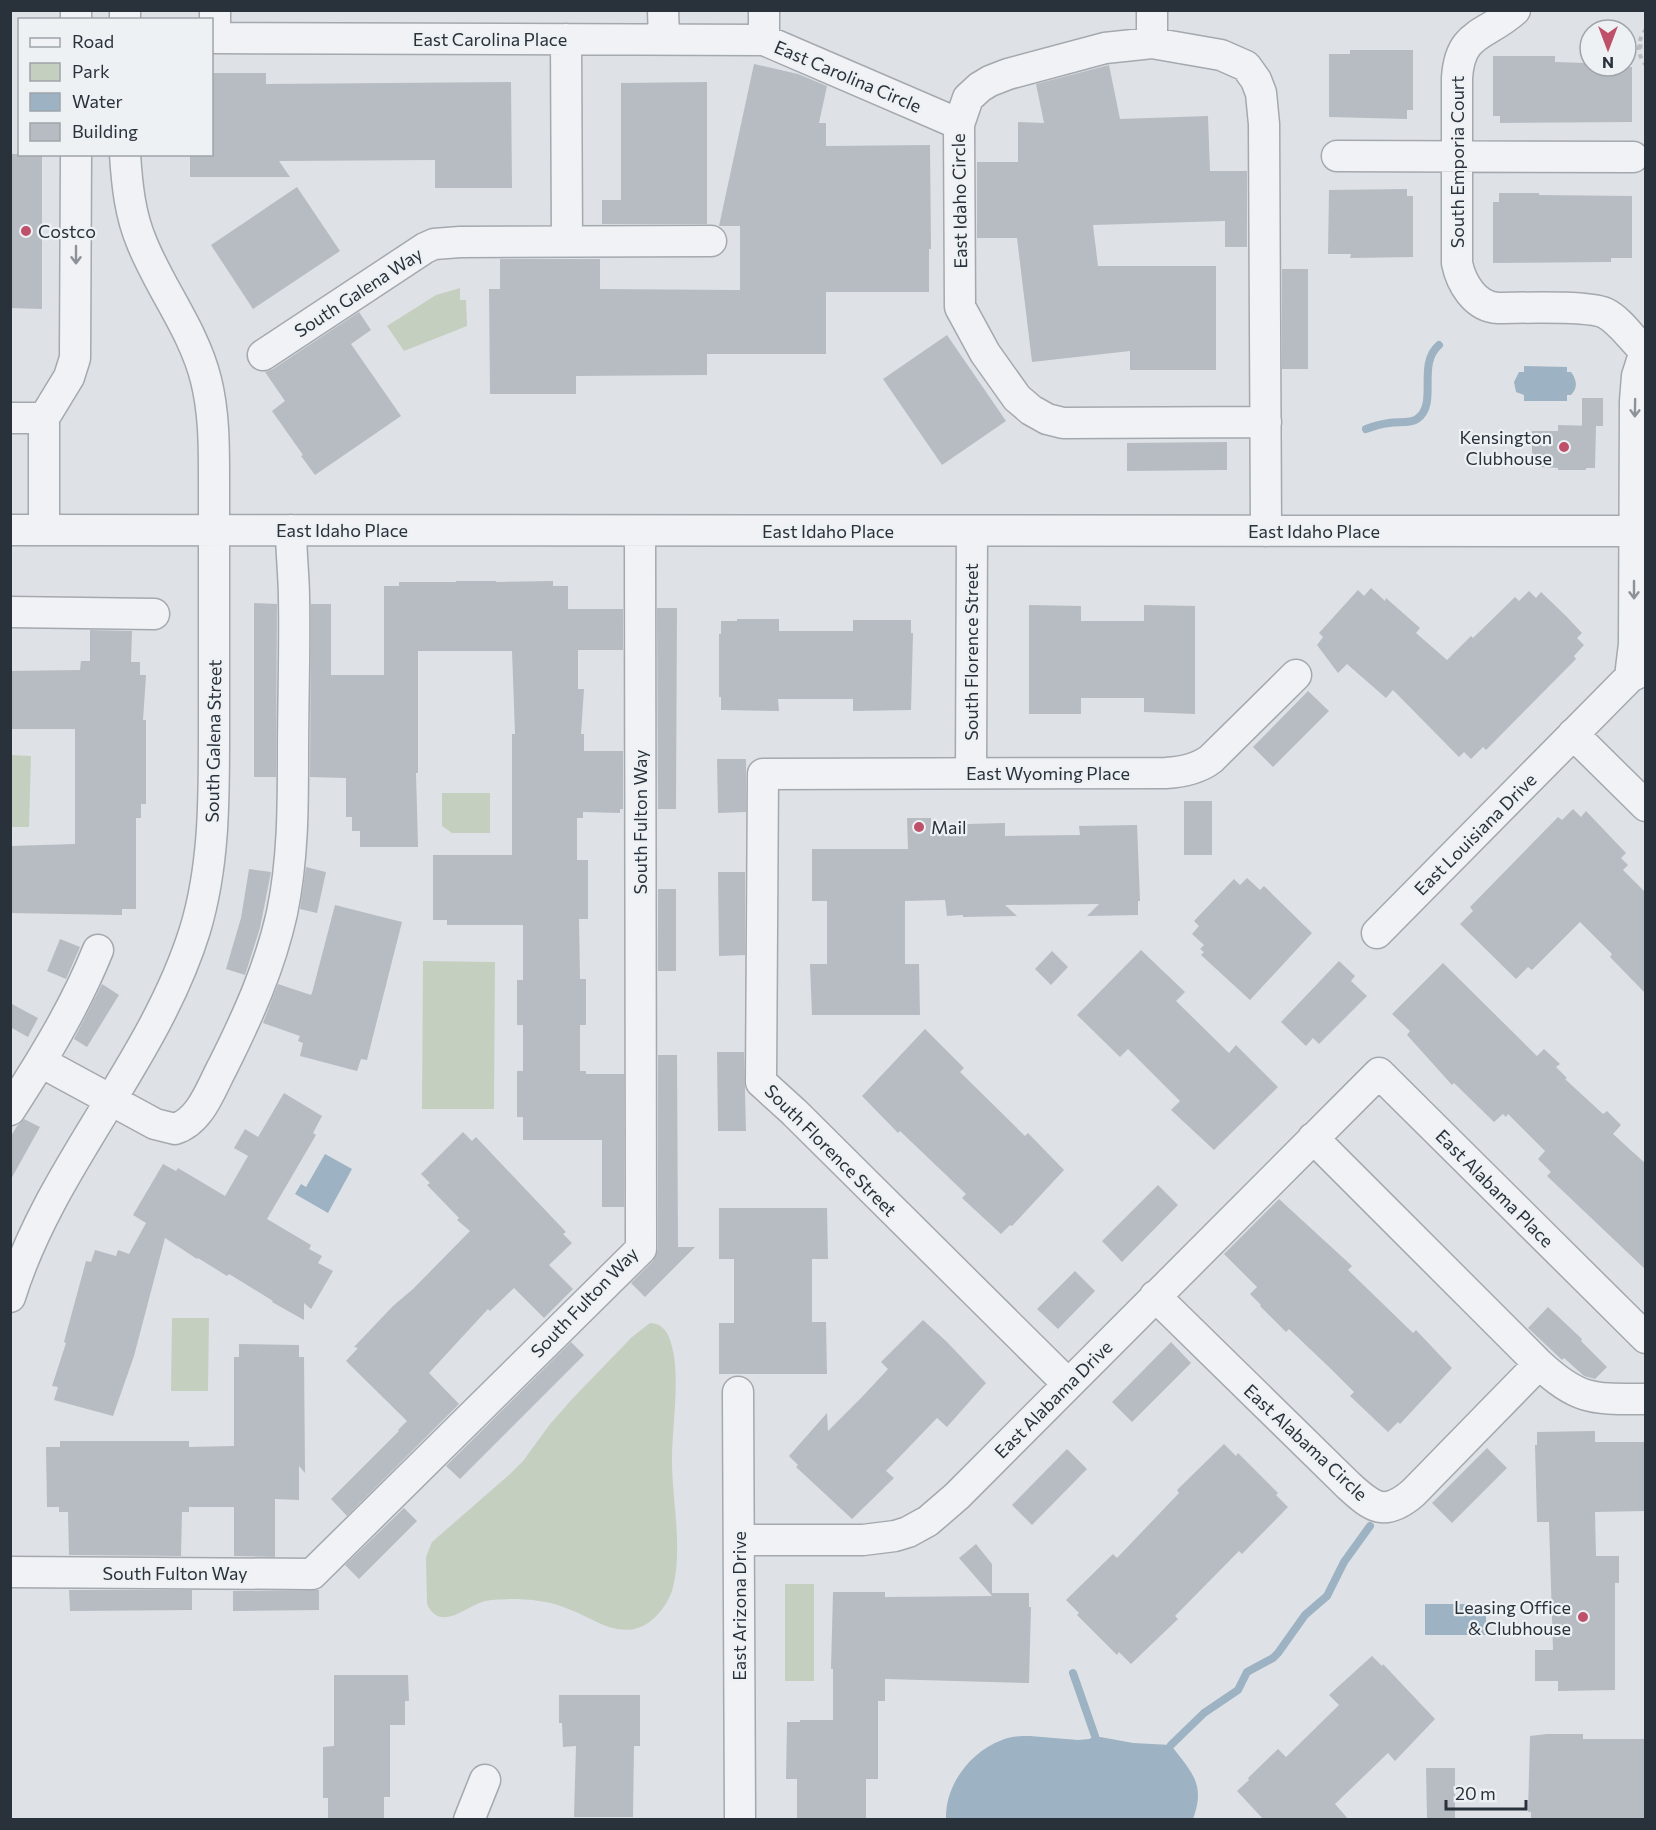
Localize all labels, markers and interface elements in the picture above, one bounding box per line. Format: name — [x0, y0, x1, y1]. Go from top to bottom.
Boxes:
legend — [18, 18, 213, 156]
north arrow — [1578, 18, 1638, 78]
street label: East Carolina Place — [413, 28, 567, 50]
text: Road — [72, 30, 114, 52]
street label: East Carolina Circle — [771, 35, 925, 117]
text: N — [1602, 54, 1614, 73]
text: Park — [72, 60, 110, 82]
street label: South Emporia Court — [1446, 76, 1468, 248]
text: Water — [72, 90, 123, 112]
text: Building — [72, 120, 138, 142]
street label: East Idaho Circle — [947, 133, 971, 269]
place label: Costco — [38, 220, 96, 242]
marker: Costco — [19, 224, 33, 238]
street label: South Galena Way — [290, 242, 426, 342]
one-way arrow — [70, 244, 82, 264]
one-way arrow — [1629, 398, 1640, 418]
place label: Kensington Clubhouse — [1460, 426, 1552, 469]
marker: Kensington Clubhouse — [1557, 440, 1571, 454]
street label: East Idaho Place — [276, 519, 408, 541]
street label: East Idaho Place — [762, 520, 894, 542]
street label: East Idaho Place — [1248, 520, 1380, 542]
street label: South Florence Street — [960, 563, 982, 741]
one-way arrow — [1628, 579, 1640, 599]
street label: South Galena Street — [201, 659, 225, 823]
street label: South Fulton Way — [629, 750, 651, 894]
street label: East Wyoming Place — [966, 762, 1130, 784]
street label: East Louisiana Drive — [1409, 768, 1541, 900]
place label: Mail — [931, 816, 967, 838]
marker: Mail — [912, 820, 926, 834]
street label: South Florence Street — [760, 1079, 902, 1221]
street label: East Alabama Place — [1431, 1124, 1559, 1252]
street label: South Fulton Way — [526, 1242, 642, 1362]
street label: East Alabama Drive — [990, 1336, 1116, 1462]
street label: East Alabama Circle — [1240, 1379, 1372, 1505]
street label: East Arizona Drive — [728, 1531, 750, 1681]
street label: South Fulton Way — [103, 1562, 247, 1584]
place label: Leasing Office & Clubhouse — [1454, 1596, 1571, 1639]
marker: Leasing Office & Clubhouse — [1576, 1610, 1590, 1624]
scale bar — [1446, 1773, 1526, 1811]
text: 20 m — [1455, 1782, 1496, 1804]

